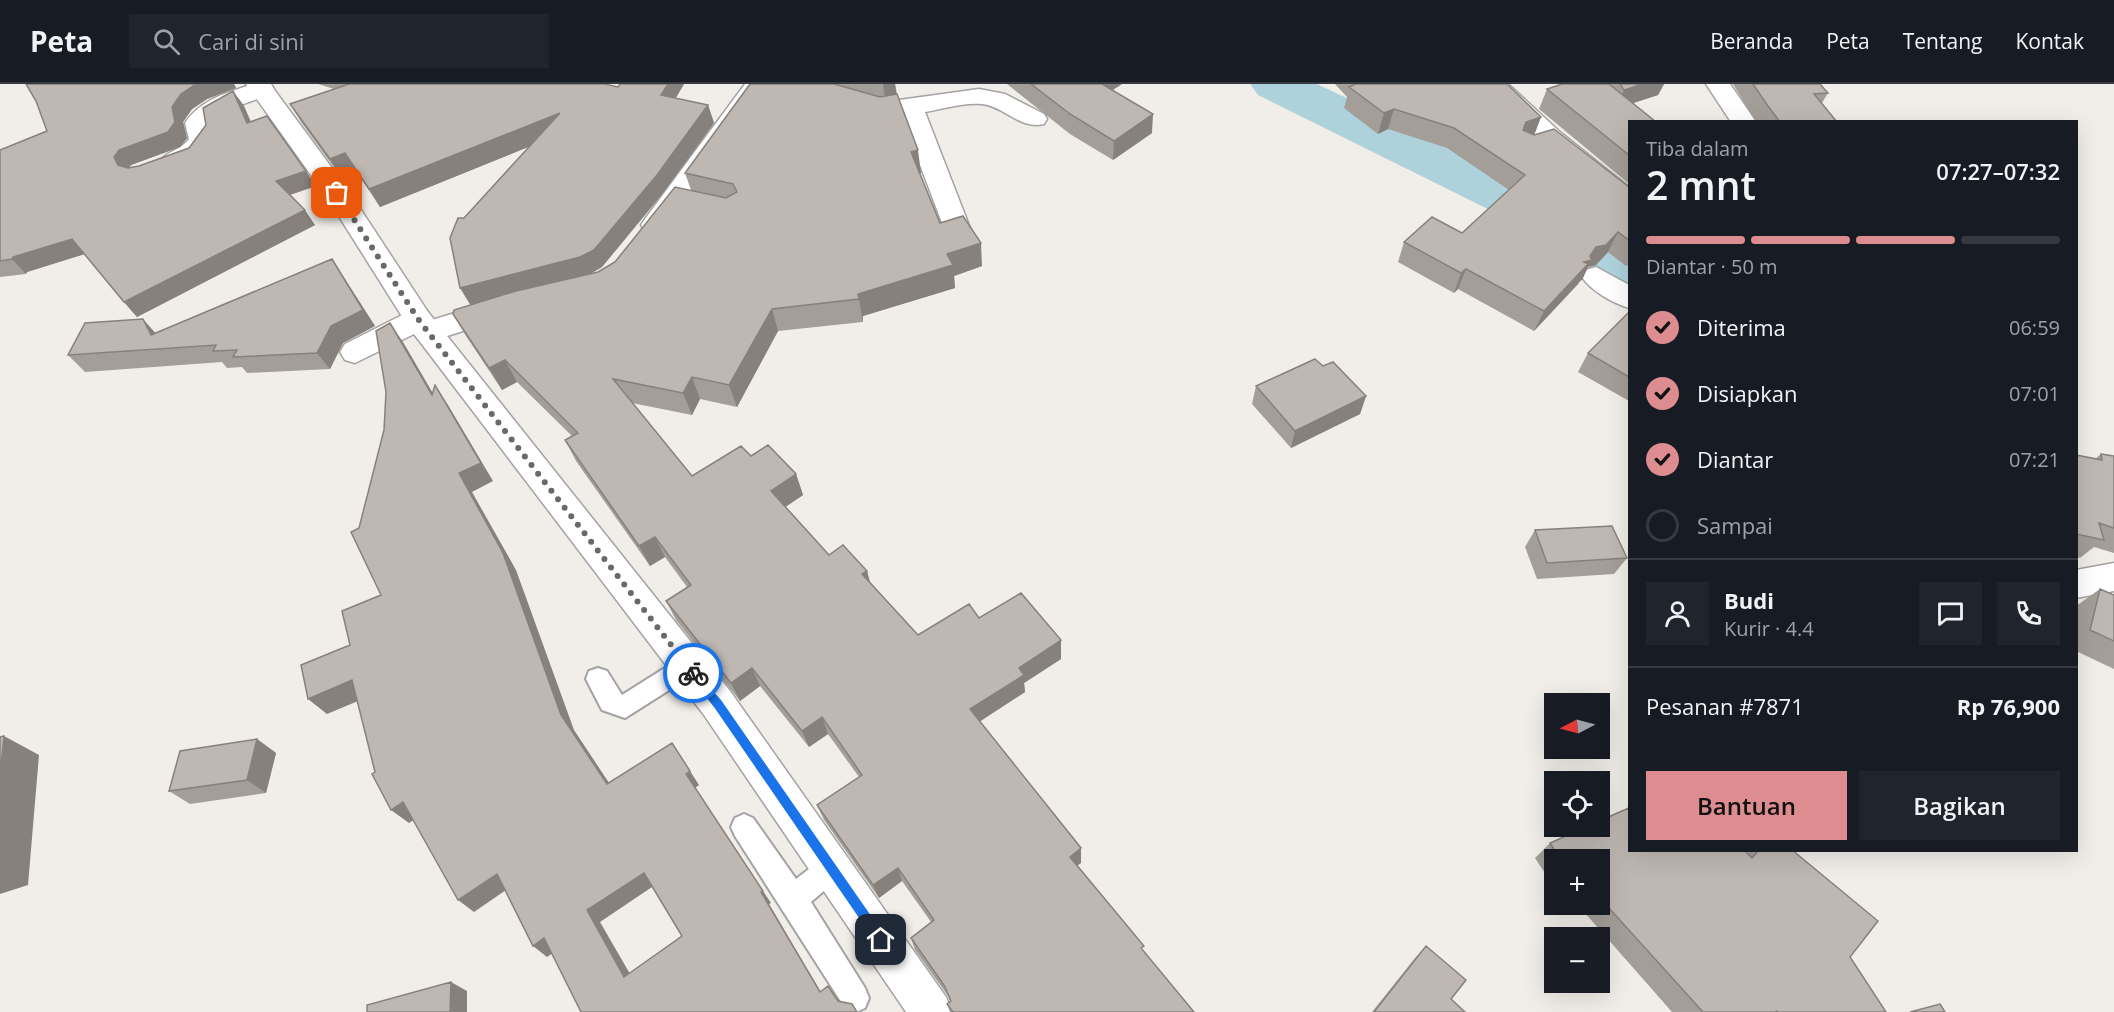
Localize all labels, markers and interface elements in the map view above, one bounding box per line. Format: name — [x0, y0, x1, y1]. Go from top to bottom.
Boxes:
search box — [129, 14, 549, 68]
text: Peta — [30, 22, 93, 60]
icon: search — [150, 25, 183, 58]
text: Cari di sini — [198, 26, 304, 56]
text: Beranda — [1710, 27, 1793, 55]
text: Peta — [1826, 27, 1870, 55]
text: Tentang — [1903, 27, 1982, 55]
text: Kontak — [2015, 27, 2084, 55]
text: Tiba dalam — [1646, 135, 1749, 162]
text: 07:27–07:32 — [1936, 156, 2060, 186]
text: 2 mnt — [1646, 158, 1756, 211]
pin — [311, 167, 362, 218]
icon: bag — [320, 176, 353, 209]
text: Diantar · 50 m — [1646, 253, 1778, 280]
icon: check — [1646, 311, 1679, 344]
text: Diterima — [1697, 312, 1786, 342]
text: 06:59 — [2009, 314, 2060, 341]
icon: check — [1646, 377, 1679, 410]
text: Disiapkan — [1697, 378, 1798, 408]
text: 07:01 — [2009, 380, 2060, 407]
icon: check — [1646, 443, 1679, 476]
text: Diantar — [1697, 444, 1773, 474]
text: 07:21 — [2009, 446, 2060, 473]
text: Sampai — [1697, 510, 1773, 540]
button: person — [1646, 582, 1709, 645]
button: chat — [1919, 582, 1982, 645]
button: phone — [1997, 582, 2060, 645]
text: Budi — [1724, 585, 1774, 615]
text: Kurir · 4.4 — [1724, 615, 1814, 642]
courier — [663, 643, 723, 703]
icon: bike — [677, 657, 710, 690]
text: Pesanan #7871 — [1646, 691, 1804, 721]
text: Rp 76,900 — [1957, 691, 2060, 721]
north arrow — [1544, 693, 1610, 759]
map controls — [1544, 693, 1610, 993]
button: locate — [1544, 771, 1610, 837]
button: Bantuan — [1646, 771, 1847, 840]
button: Bagikan — [1859, 771, 2060, 840]
button: + — [1544, 849, 1610, 915]
pin — [855, 914, 906, 965]
icon: home — [864, 923, 897, 956]
button: − — [1544, 927, 1610, 993]

